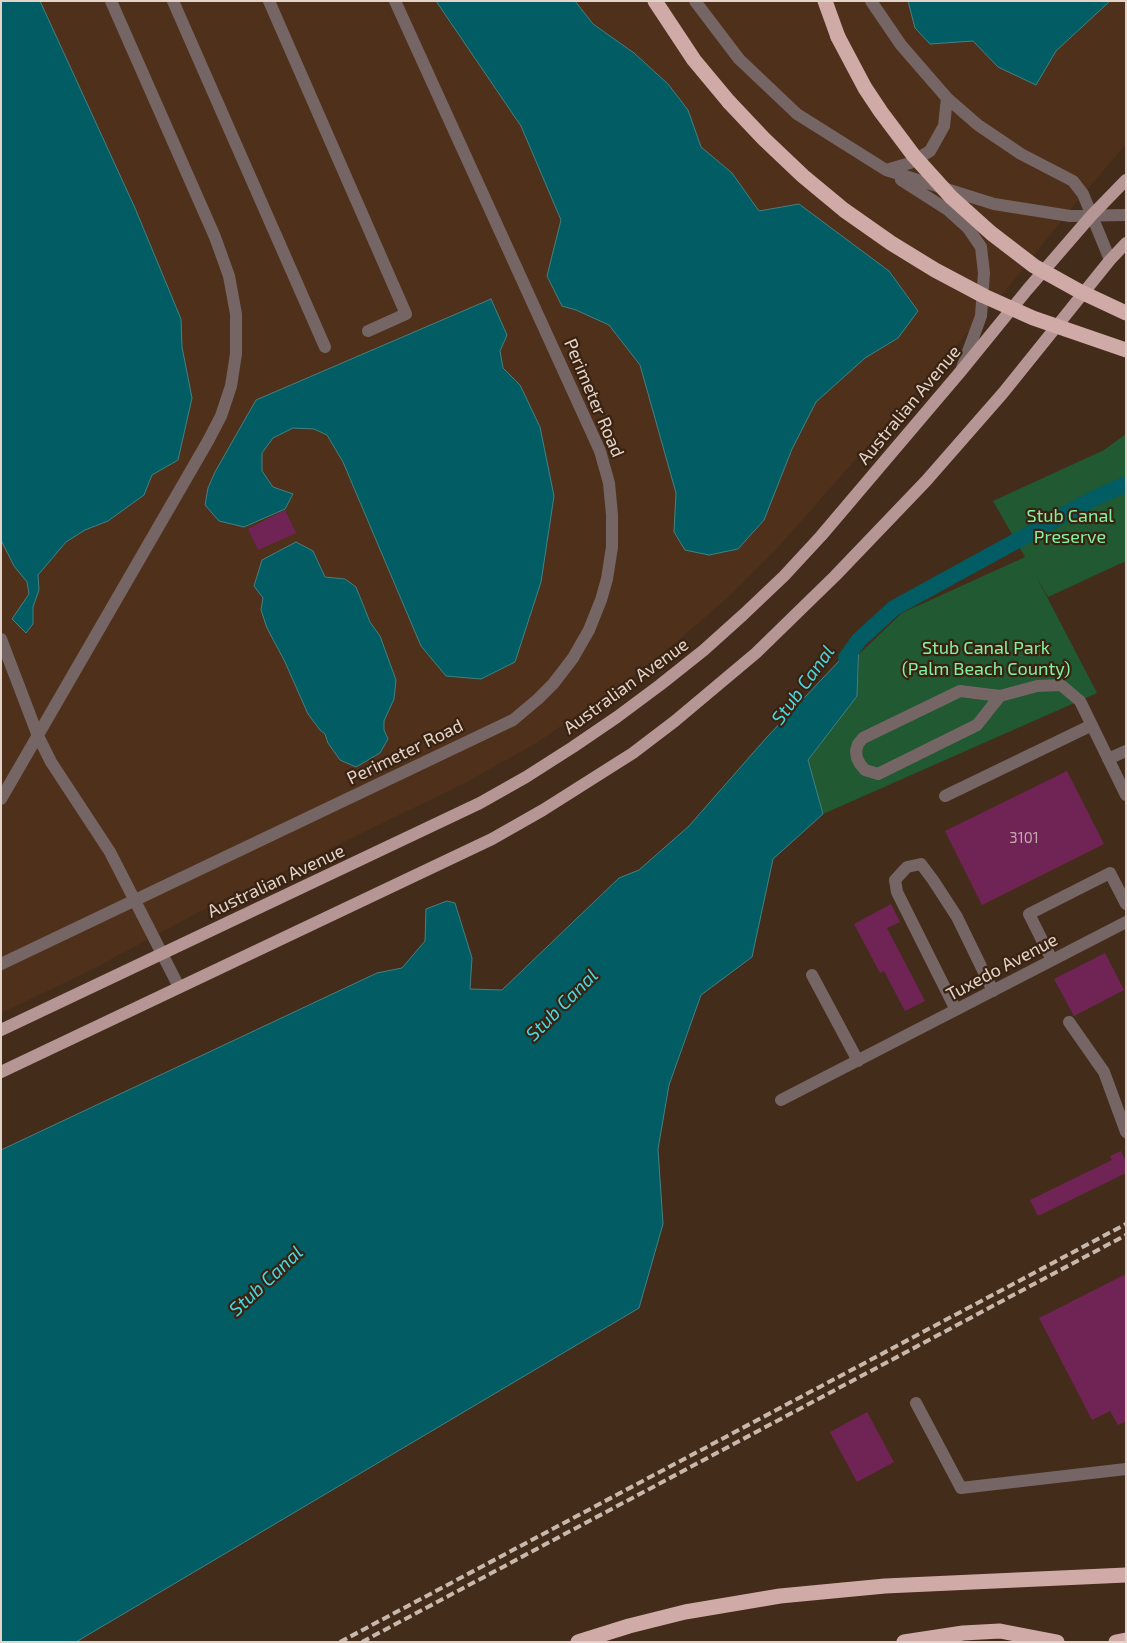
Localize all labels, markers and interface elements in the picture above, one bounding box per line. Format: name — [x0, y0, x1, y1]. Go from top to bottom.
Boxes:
street label: Perimeter Road — [559, 336, 629, 460]
street label: Australian Avenue — [853, 341, 965, 469]
park label: Stub Canal Preserve — [1026, 505, 1114, 548]
street label: Australian Avenue — [559, 633, 693, 739]
park label: Stub Canal Park (Palm Beach County) — [902, 637, 1070, 680]
water label: Stub Canal — [767, 641, 839, 729]
street label: Perimeter Road — [343, 715, 467, 789]
house number: 3101 — [1009, 829, 1039, 847]
street label: Australian Avenue — [204, 840, 348, 922]
street label: Tuxedo Avenue — [943, 929, 1061, 1005]
water label: Stub Canal — [521, 964, 603, 1046]
water label: Stub Canal — [224, 1241, 308, 1321]

